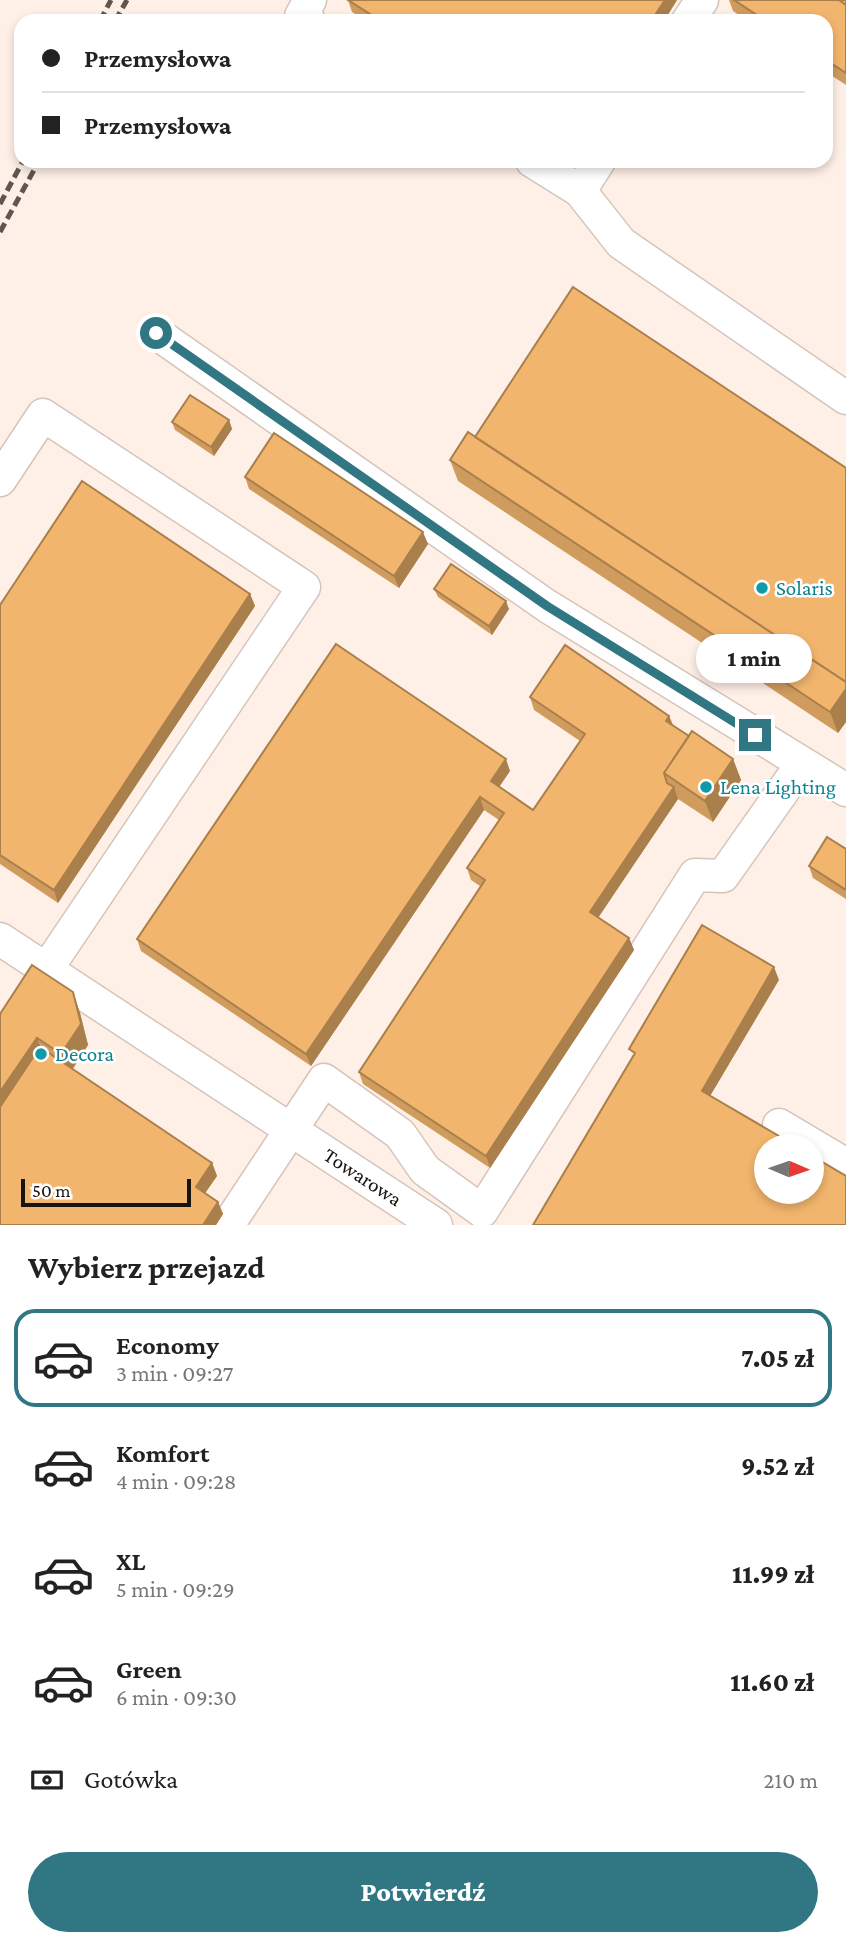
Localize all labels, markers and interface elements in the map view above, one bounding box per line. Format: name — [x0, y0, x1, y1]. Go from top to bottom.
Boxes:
text: Przemysłowa — [84, 44, 232, 73]
text: Przemysłowa — [84, 111, 232, 140]
route start — [140, 317, 172, 349]
place label: Solaris — [776, 576, 833, 600]
marker: Solaris — [754, 580, 770, 596]
callout: 1 min — [697, 634, 813, 682]
text: 1 min — [727, 645, 781, 671]
route end — [739, 719, 771, 751]
place label: Lena Lighting — [720, 775, 836, 799]
marker: Lena Lighting — [698, 779, 714, 795]
place label: Decora — [55, 1042, 114, 1066]
marker: Decora — [33, 1046, 49, 1062]
north arrow — [754, 1134, 824, 1204]
map controls — [754, 1134, 824, 1204]
street label: Towarowa — [319, 1143, 407, 1211]
scale bar — [21, 1176, 191, 1208]
text: 50 m — [32, 1180, 71, 1201]
text: Wybierz przejazd — [28, 1249, 265, 1285]
icon: car — [32, 1327, 95, 1390]
text: Economy — [116, 1331, 219, 1360]
text: 7.05 zł — [741, 1344, 814, 1373]
text: 3 min · 09:27 — [116, 1360, 233, 1386]
icon: car — [32, 1435, 95, 1498]
text: Komfort — [116, 1439, 209, 1468]
text: 9.52 zł — [741, 1452, 814, 1481]
text: 4 min · 09:28 — [116, 1468, 236, 1494]
icon: car — [32, 1543, 95, 1606]
text: XL — [116, 1547, 145, 1576]
text: 11.99 zł — [732, 1560, 814, 1589]
text: 5 min · 09:29 — [116, 1576, 235, 1602]
icon: car — [32, 1651, 95, 1714]
text: Green — [116, 1655, 182, 1684]
text: 11.60 zł — [730, 1668, 814, 1697]
text: 6 min · 09:30 — [116, 1684, 237, 1710]
icon: cash — [28, 1761, 66, 1799]
text: Gotówka — [84, 1765, 178, 1794]
text: 210 m — [764, 1767, 818, 1793]
button: Potwierdź — [28, 1852, 818, 1932]

